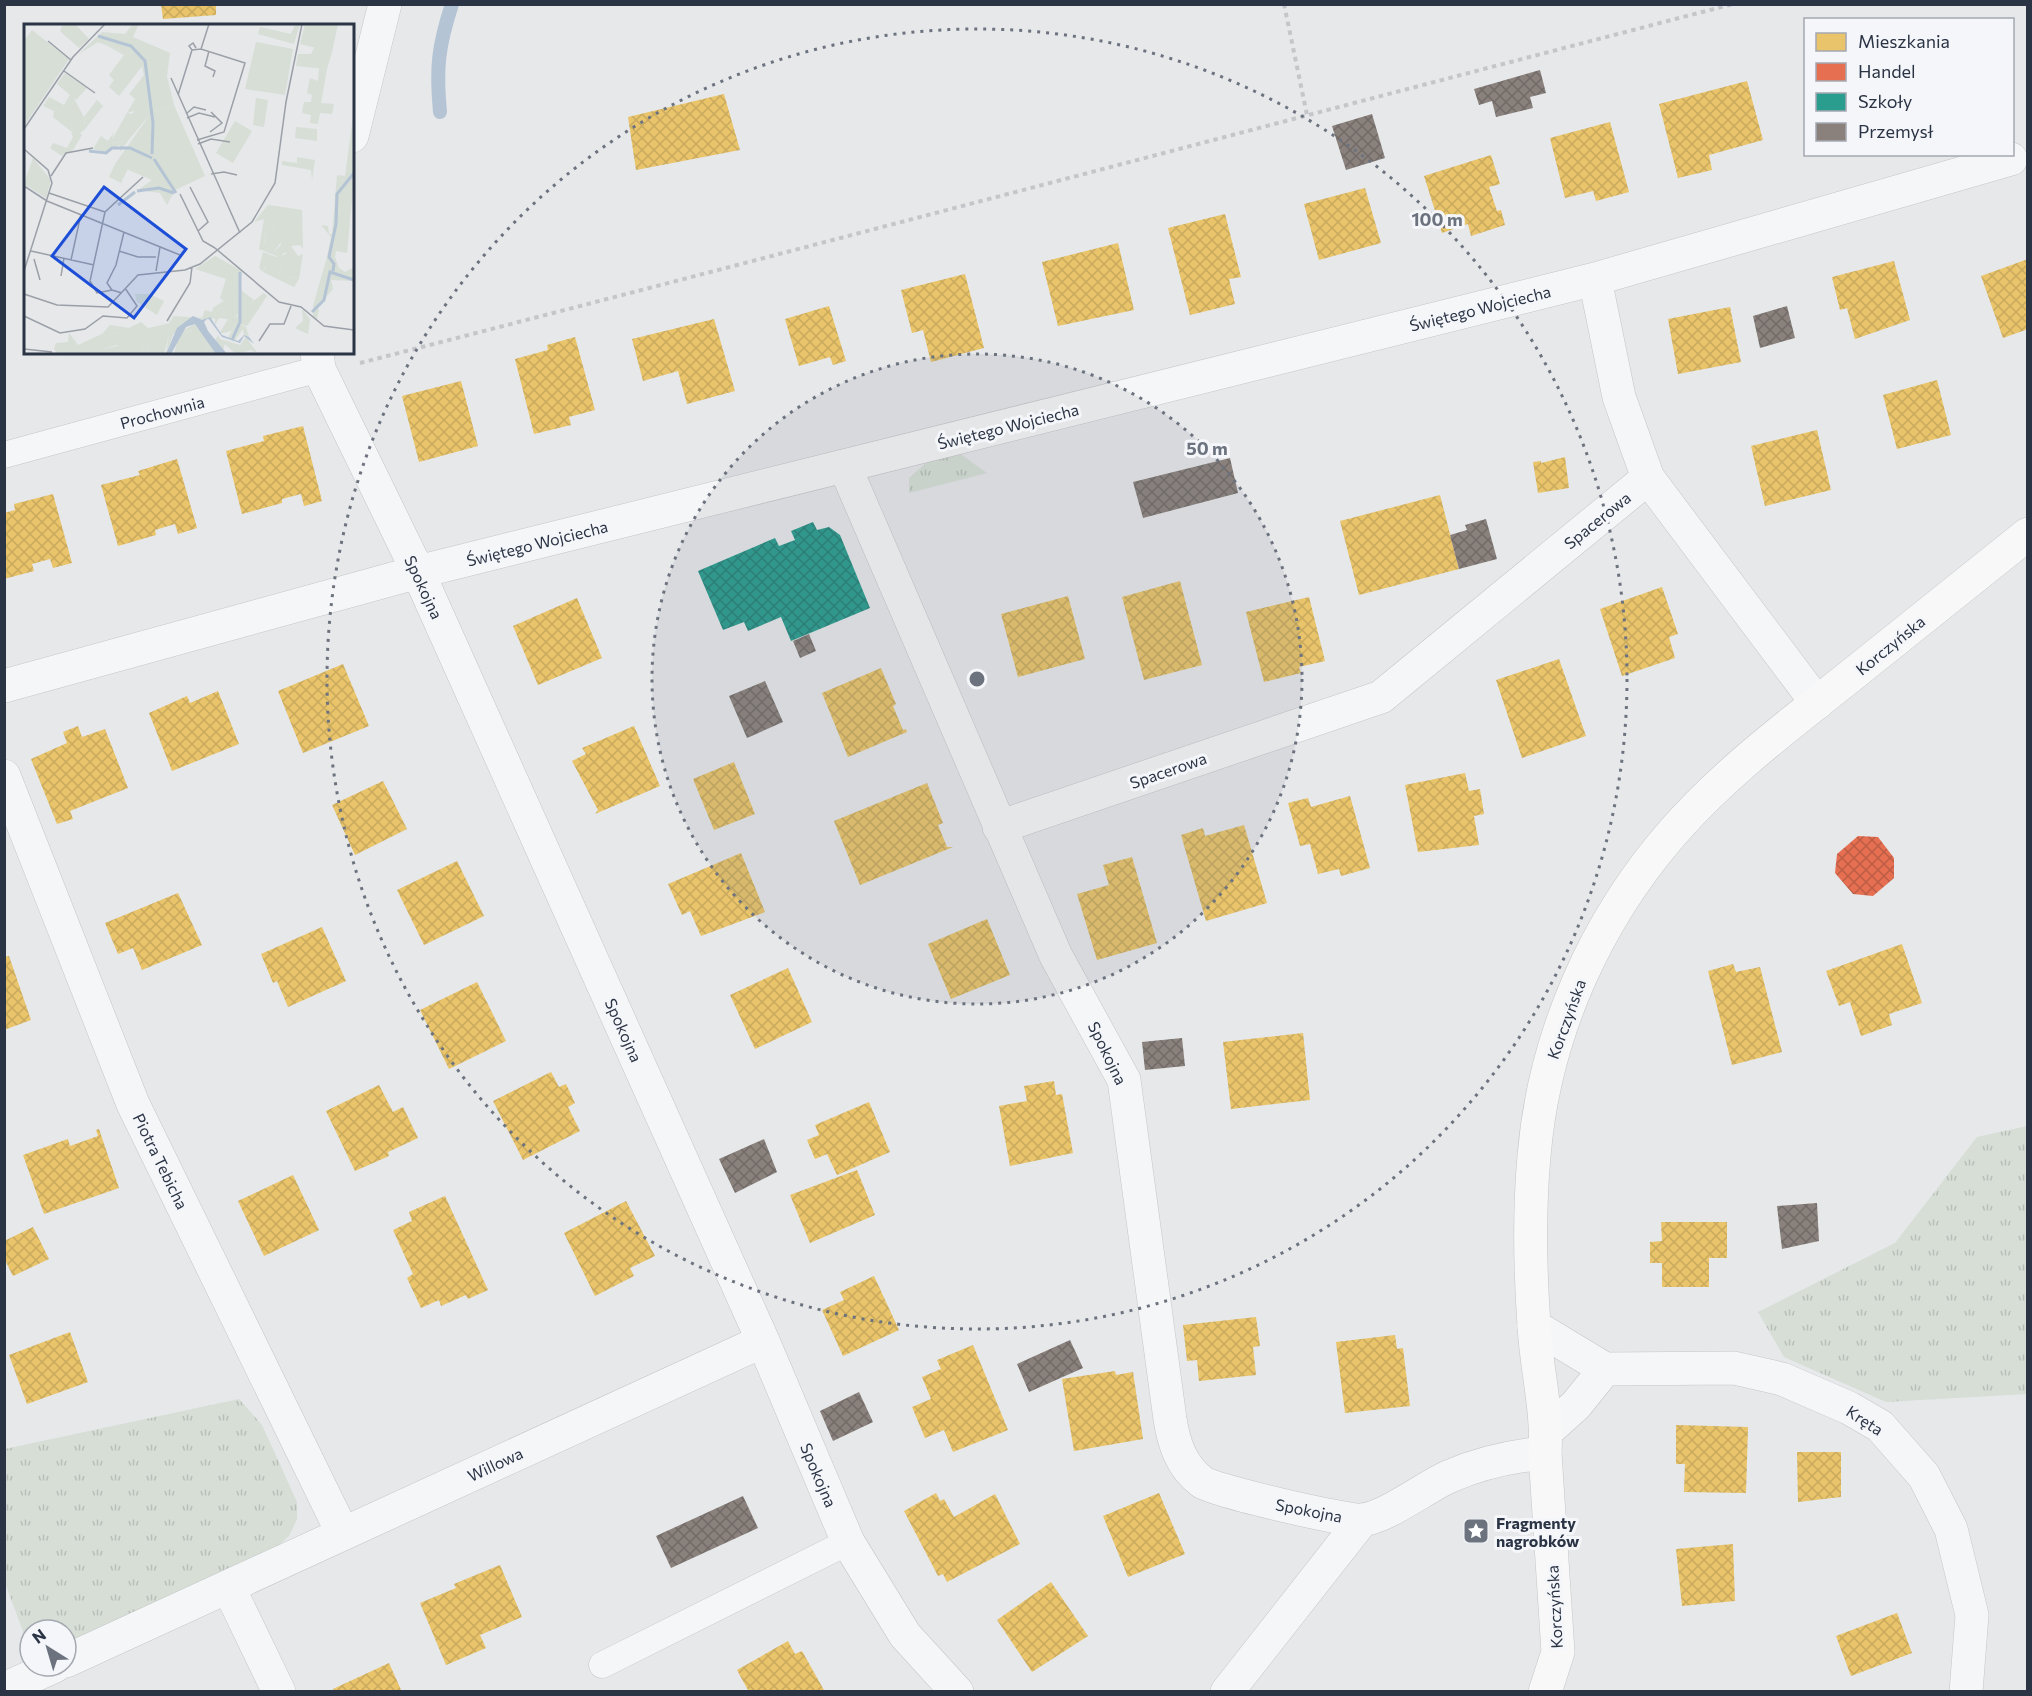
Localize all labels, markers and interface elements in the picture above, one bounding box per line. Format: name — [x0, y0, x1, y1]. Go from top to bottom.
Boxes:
legend — [1804, 18, 2014, 156]
inset map — [24, 24, 354, 354]
text: Mieszkania — [1858, 30, 1950, 52]
text: Handel — [1858, 60, 1916, 82]
text: Szkoły — [1858, 90, 1912, 112]
text: Przemysł — [1858, 120, 1934, 142]
text: 100 m — [1411, 208, 1463, 230]
street label: Świętego Wojciecha — [1407, 281, 1553, 335]
street label: Prochownia — [118, 392, 206, 432]
street label: Świętego Wojciecha — [935, 399, 1081, 453]
text: 50 m — [1186, 437, 1228, 459]
street label: Spacerowa — [1560, 487, 1634, 553]
street label: Świętego Wojciecha — [464, 516, 610, 570]
street label: Spokojna — [401, 552, 447, 622]
street label: Korczyńska — [1852, 611, 1928, 679]
centre of rings — [967, 669, 987, 689]
street label: Spacerowa — [1127, 748, 1209, 792]
street label: Korczyńska — [1543, 977, 1589, 1061]
street label: Spokojna — [602, 995, 646, 1065]
street label: Spokojna — [1085, 1018, 1131, 1088]
street label: Piotra Tebicha — [130, 1110, 192, 1212]
street label: Kręta — [1843, 1401, 1887, 1439]
street label: Spokojna — [797, 1440, 841, 1510]
street label: Willowa — [464, 1443, 526, 1485]
street label: Spokojna — [1274, 1494, 1344, 1526]
place label: Fragmenty nagrobków — [1496, 1513, 1580, 1550]
place icon: Fragmenty nagrobków — [1461, 1516, 1491, 1546]
street label: Korczyńska — [1542, 1565, 1566, 1649]
north arrow — [18, 1618, 78, 1678]
text: N — [28, 1624, 49, 1647]

